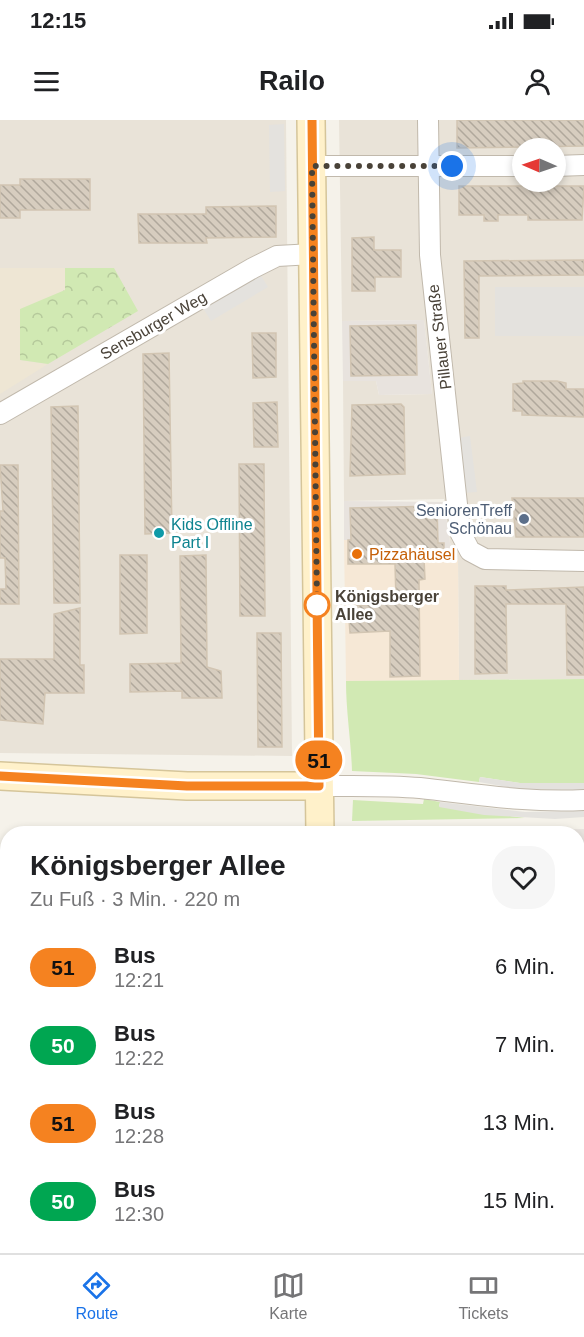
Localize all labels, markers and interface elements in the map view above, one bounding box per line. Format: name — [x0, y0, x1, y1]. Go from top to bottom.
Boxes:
text: 12:15 — [30, 8, 86, 33]
icon: menu — [30, 65, 63, 98]
icon: person — [521, 65, 554, 98]
text: Railo — [259, 66, 325, 96]
north arrow — [512, 138, 566, 192]
map controls — [512, 138, 566, 192]
your location — [437, 151, 467, 181]
street label: Pillauer Straße — [425, 283, 454, 390]
street label: Sensburger Weg — [97, 288, 209, 363]
place label: SeniorenTreff Schönau — [416, 502, 513, 537]
marker: SeniorenTreff Schönau — [517, 512, 531, 526]
place label: Kids Offline Part I — [171, 516, 253, 551]
marker: Kids Offline Part I — [152, 526, 166, 540]
place label: Pizzahäusel — [369, 546, 455, 563]
marker: Pizzahäusel — [350, 547, 364, 561]
place label: Königsberger Allee — [335, 588, 439, 623]
marker: Königsberger Allee — [304, 592, 330, 618]
line badge: 51 — [292, 740, 346, 780]
text: 51 — [307, 749, 331, 772]
button: heart — [492, 846, 555, 909]
text: Königsberger Allee — [30, 850, 286, 881]
text: Zu Fuß · 3 Min. · 220 m — [30, 888, 240, 910]
text: Bus — [114, 943, 156, 968]
text: 6 Min. — [495, 954, 555, 979]
text: 51 — [51, 956, 75, 979]
text: 12:21 — [114, 969, 164, 991]
text: Bus — [114, 1021, 156, 1046]
text: 7 Min. — [495, 1032, 555, 1057]
text: 50 — [51, 1034, 75, 1057]
text: 12:22 — [114, 1047, 164, 1069]
text: Bus — [114, 1099, 156, 1124]
text: 13 Min. — [483, 1110, 555, 1135]
text: 51 — [51, 1112, 75, 1135]
text: 12:28 — [114, 1125, 164, 1147]
text: Bus — [114, 1177, 156, 1202]
text: 15 Min. — [483, 1188, 555, 1213]
text: 50 — [51, 1190, 75, 1213]
text: 12:30 — [114, 1203, 164, 1225]
tab: Route — [75, 1269, 118, 1323]
tab: Karte — [269, 1269, 307, 1323]
tab: Tickets — [458, 1269, 508, 1323]

